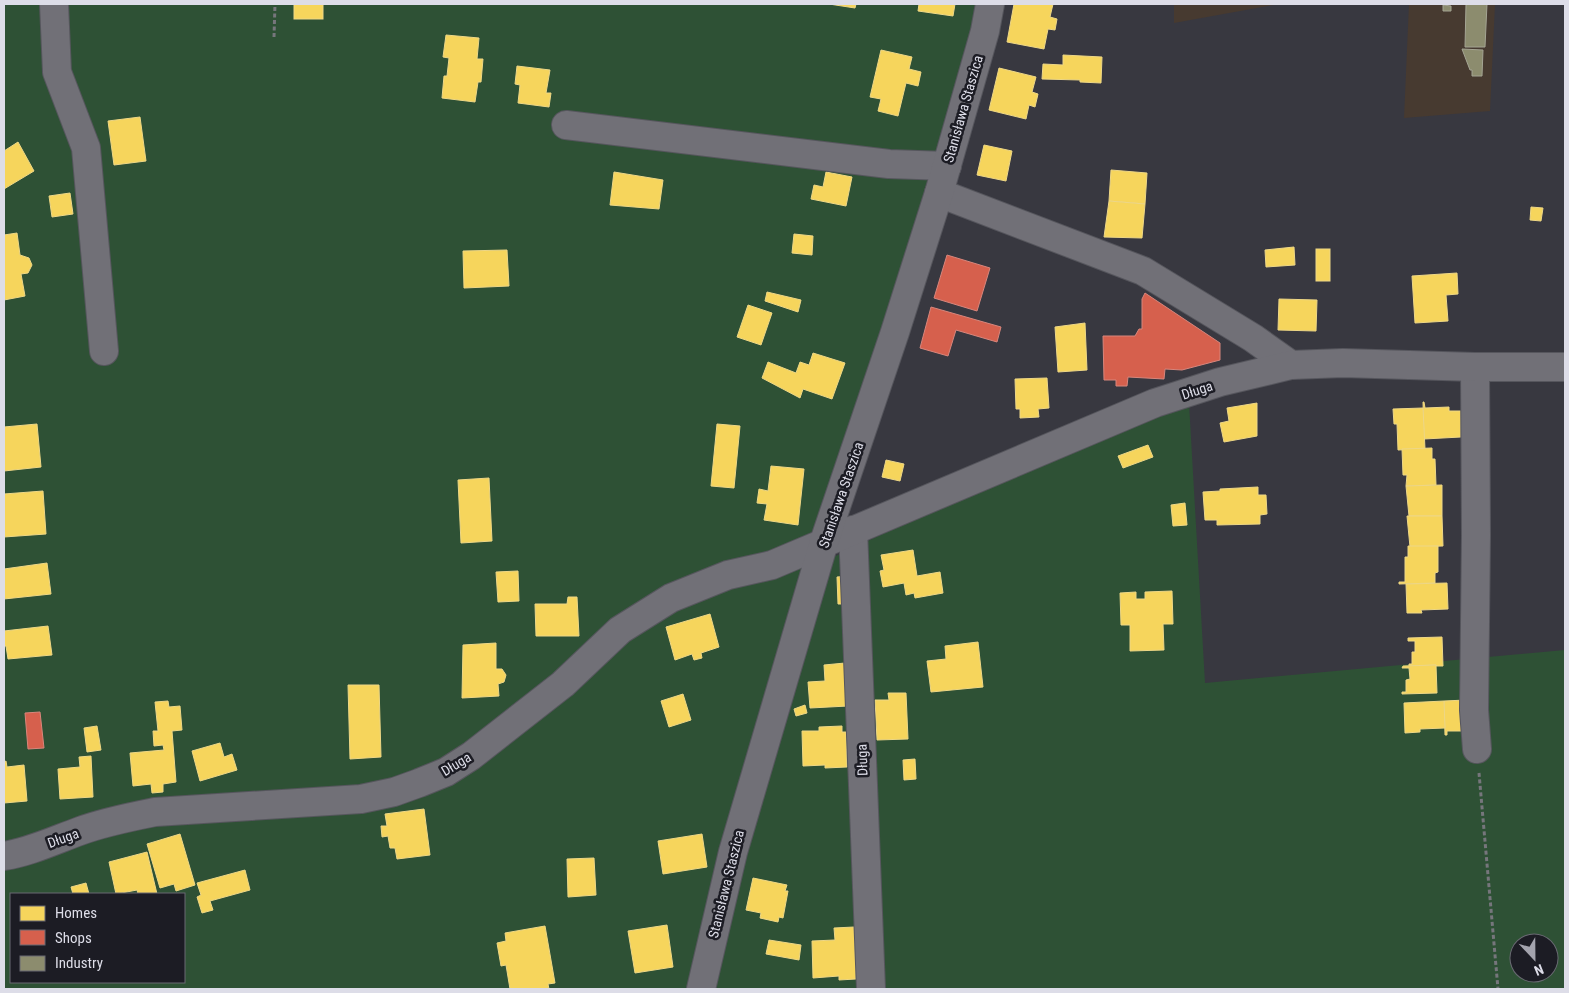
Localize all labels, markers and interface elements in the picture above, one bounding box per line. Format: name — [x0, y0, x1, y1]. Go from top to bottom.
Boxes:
street label: Stanisława Staszica — [940, 54, 986, 164]
street label: Długa — [1179, 377, 1215, 403]
street label: Stanisława Staszica — [815, 440, 867, 550]
street label: Długa — [853, 744, 871, 776]
street label: Długa — [438, 749, 474, 779]
street label: Długa — [45, 825, 81, 851]
street label: Stanisława Staszica — [705, 828, 747, 940]
legend — [10, 893, 185, 983]
text: Homes — [55, 904, 97, 922]
text: Shops — [55, 929, 92, 947]
north arrow — [1509, 933, 1559, 983]
text: Industry — [55, 954, 103, 972]
text: N — [1532, 961, 1546, 979]

